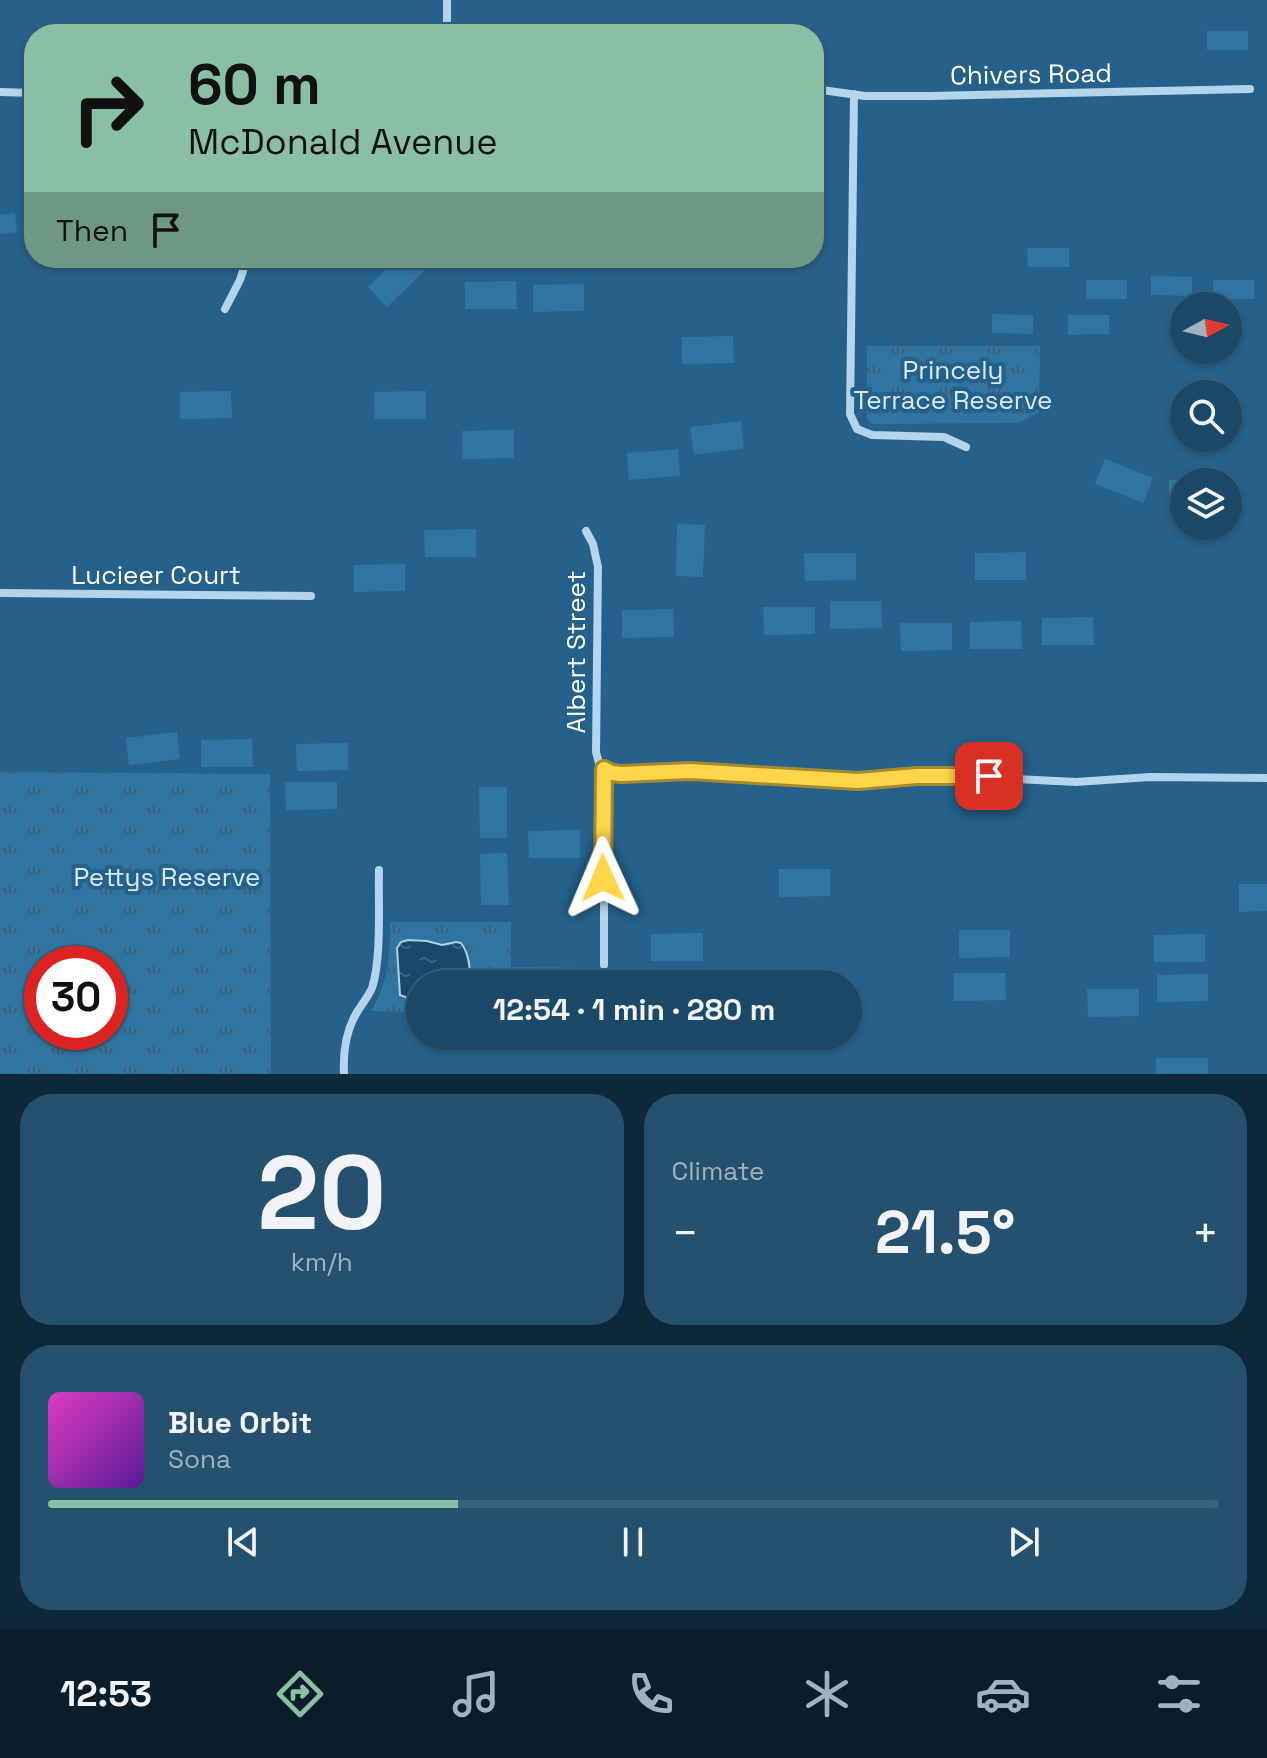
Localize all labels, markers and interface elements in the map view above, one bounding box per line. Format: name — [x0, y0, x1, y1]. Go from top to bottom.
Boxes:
text: 60 m — [188, 49, 321, 120]
icon: right — [56, 56, 160, 160]
street label: Chivers Road — [950, 56, 1112, 92]
text: McDonald Avenue — [188, 119, 497, 165]
icon: arrive — [144, 208, 188, 252]
text: Then — [56, 211, 128, 250]
north arrow — [1170, 292, 1242, 364]
map controls — [1170, 292, 1242, 540]
park label: Princely Terrace Reserve — [853, 353, 1053, 417]
button: search — [1170, 380, 1242, 452]
button: layers — [1170, 468, 1242, 540]
street label: Lucieer Court — [71, 558, 241, 592]
street label: Albert Street — [559, 571, 593, 733]
pin — [955, 742, 1023, 810]
icon: arrive — [967, 754, 1011, 798]
position arrow — [561, 836, 645, 920]
park label: Pettys Reserve — [74, 860, 260, 894]
speed limit sign: 30 — [24, 946, 128, 1050]
text: 12:54 · 1 min · 280 m — [493, 990, 775, 1029]
text: 20 — [257, 1127, 386, 1259]
text: Climate — [672, 1154, 764, 1188]
text: 21.5° — [875, 1194, 1015, 1271]
text: − — [672, 1205, 699, 1261]
text: + — [1192, 1205, 1219, 1261]
text: km/h — [291, 1245, 353, 1279]
text: Blue Orbit — [168, 1403, 312, 1442]
text: Sona — [168, 1442, 231, 1476]
icon: previous — [221, 1520, 265, 1564]
icon: pause — [611, 1520, 655, 1564]
icon: next — [1002, 1520, 1046, 1564]
icon: directions — [272, 1666, 328, 1722]
icon: music — [448, 1666, 504, 1722]
icon: phone — [623, 1666, 679, 1722]
icon: climate — [799, 1666, 855, 1722]
icon: car — [975, 1666, 1031, 1722]
icon: filters — [1151, 1666, 1207, 1722]
text: 12:53 — [60, 1671, 152, 1717]

